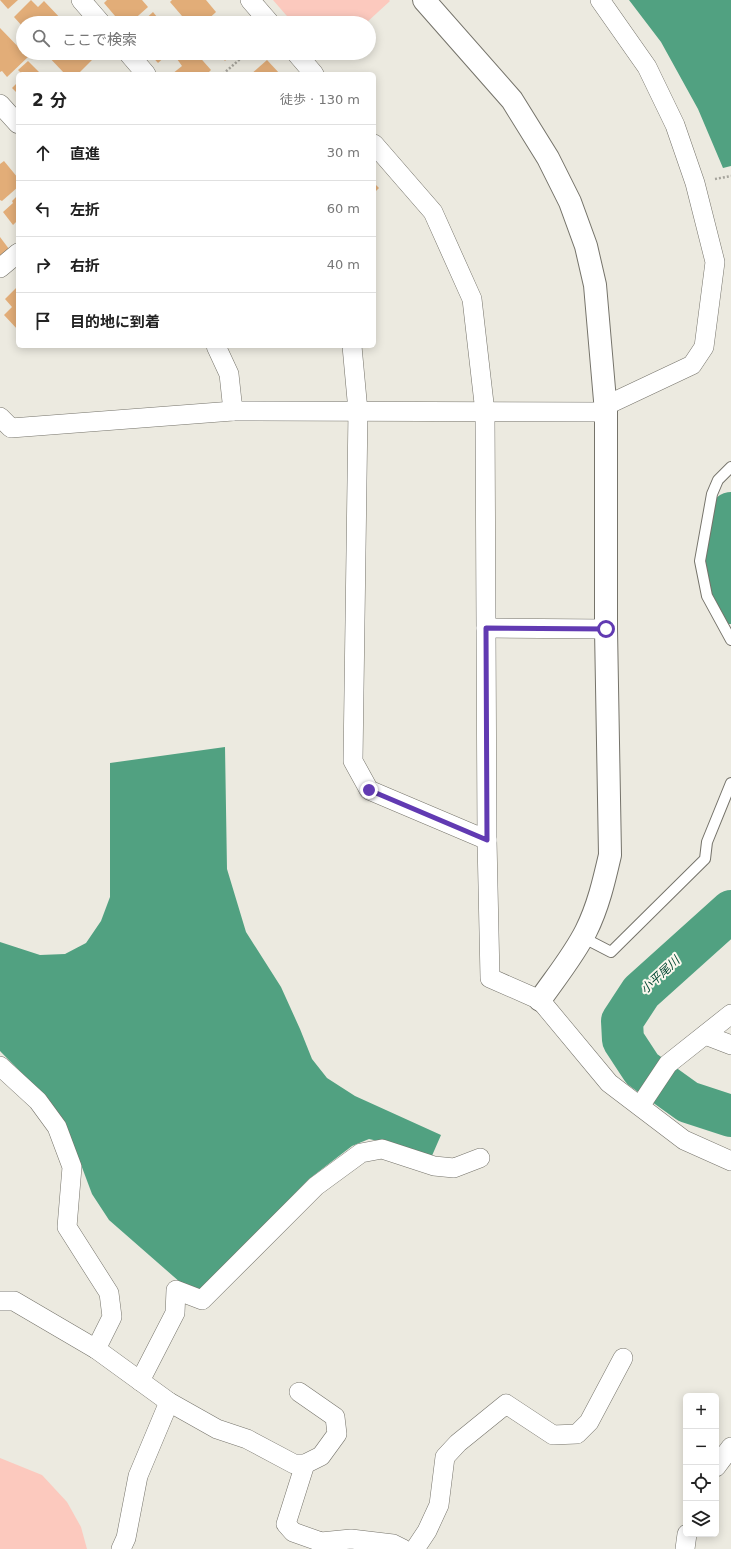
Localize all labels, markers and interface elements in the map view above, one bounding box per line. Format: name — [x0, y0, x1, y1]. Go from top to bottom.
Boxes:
search box — [16, 16, 376, 60]
icon: search — [30, 27, 52, 49]
text: ここで検索 — [62, 31, 137, 49]
text: 2 分 — [32, 90, 67, 110]
text: 徒歩 · 130 m — [280, 92, 360, 107]
icon: ahead — [32, 142, 54, 164]
text: 直進 — [70, 145, 100, 163]
text: 30 m — [327, 145, 360, 160]
icon: left — [32, 198, 54, 220]
text: 左折 — [70, 201, 100, 219]
text: 60 m — [327, 201, 360, 216]
icon: right — [32, 254, 54, 276]
text: 右折 — [70, 257, 100, 275]
text: 40 m — [327, 257, 360, 272]
icon: arrive — [32, 310, 54, 332]
text: 目的地に到着 — [70, 313, 160, 331]
route start — [597, 620, 615, 638]
route end — [360, 781, 378, 799]
water label: 小平尾川 — [638, 952, 684, 996]
map controls — [683, 1393, 719, 1537]
button: + — [683, 1393, 719, 1429]
button: − — [683, 1429, 719, 1465]
button: locate — [683, 1465, 719, 1501]
button: layers — [683, 1501, 719, 1537]

